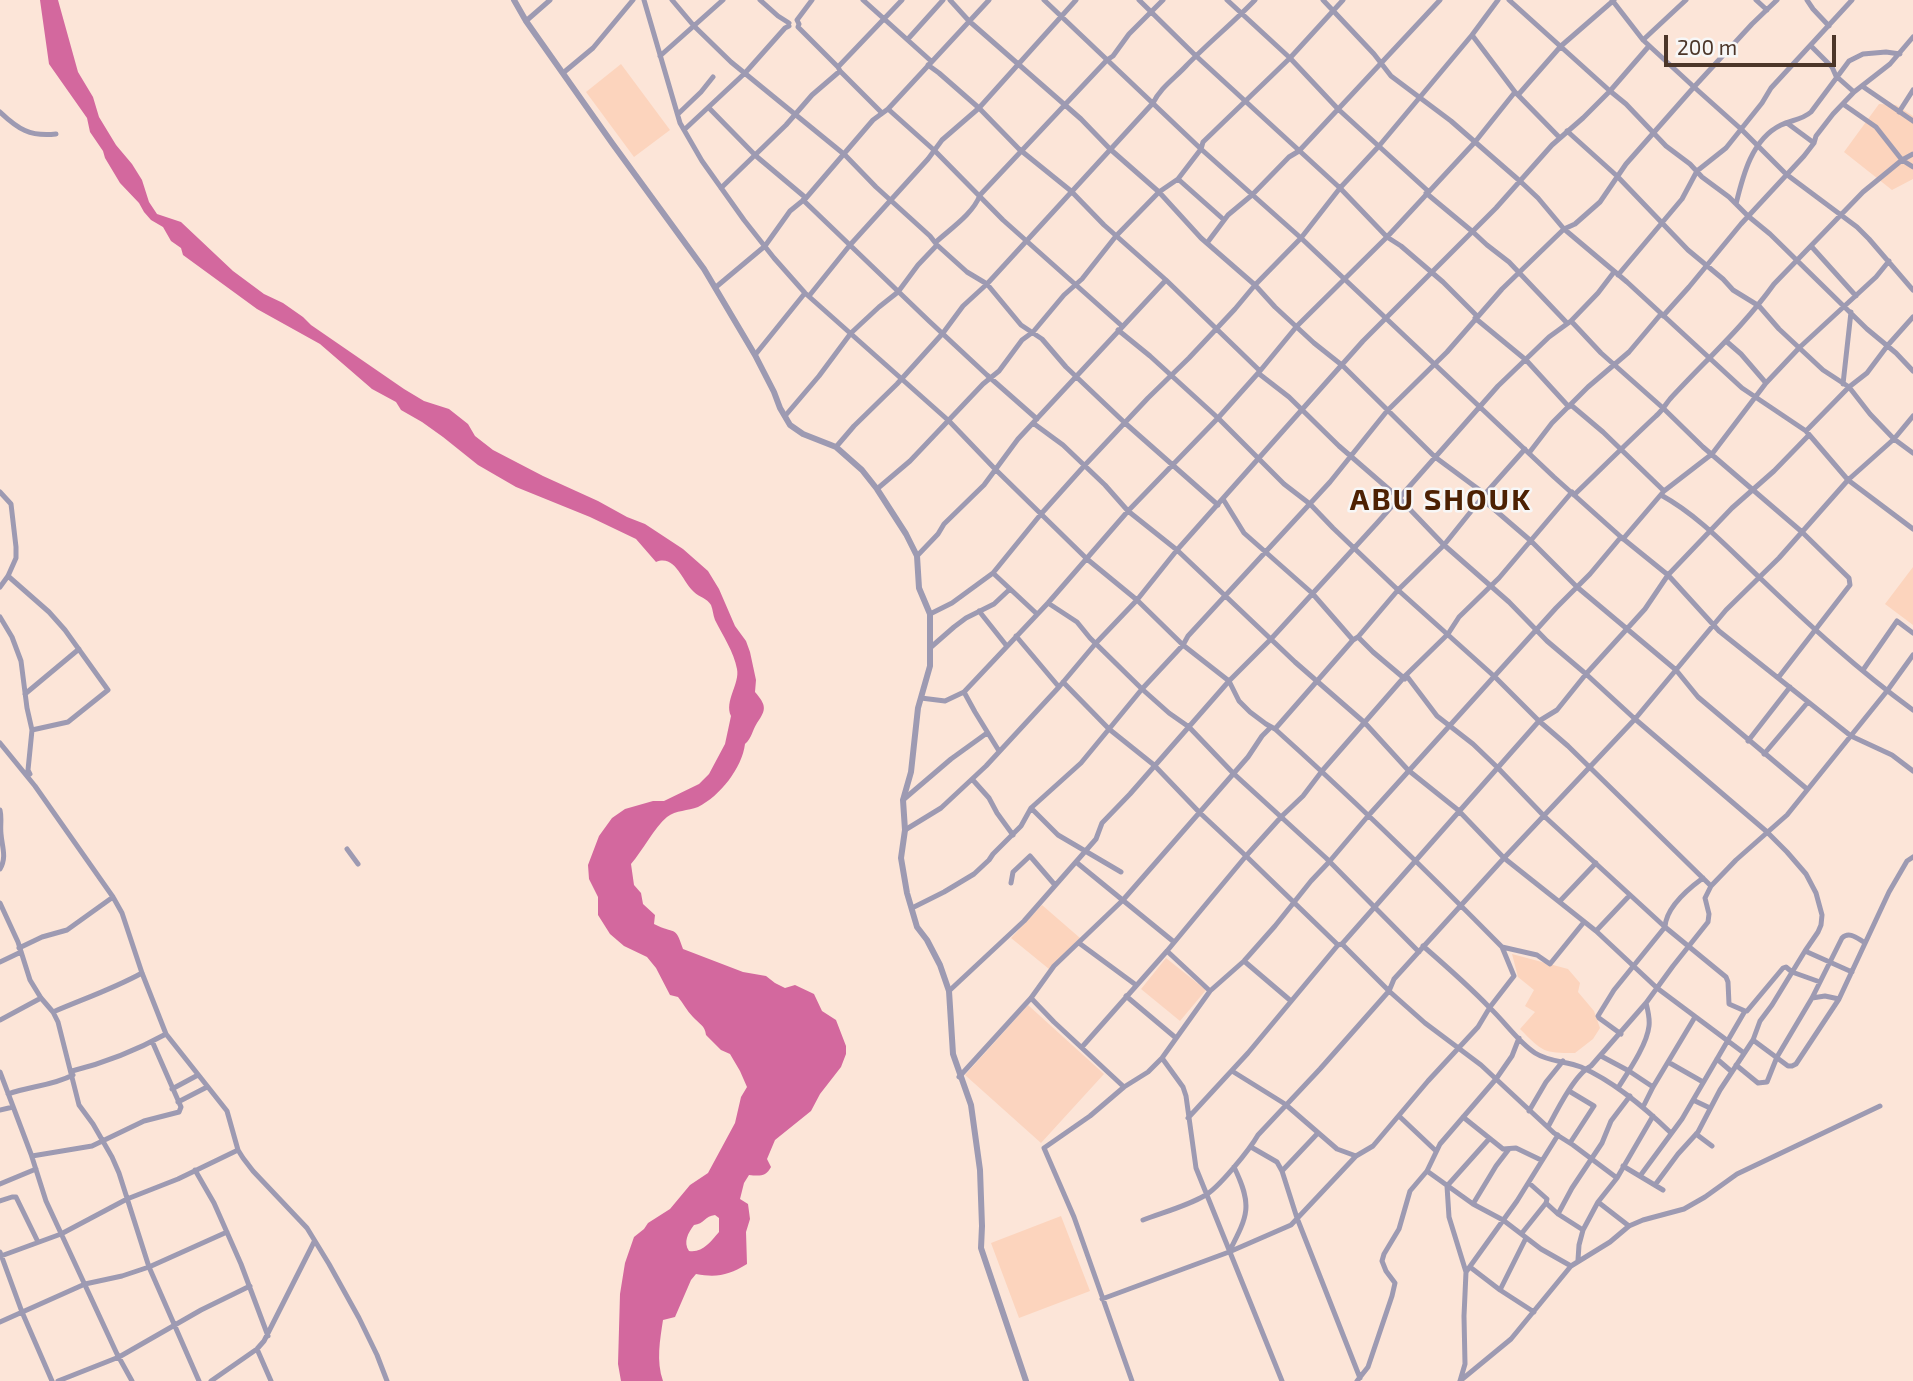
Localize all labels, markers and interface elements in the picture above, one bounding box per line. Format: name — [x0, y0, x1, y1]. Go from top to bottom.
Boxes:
scale bar — [1668, 21, 1840, 65]
text: 200 m — [1677, 34, 1737, 59]
district label: ABU SHOUK — [1351, 482, 1531, 518]

